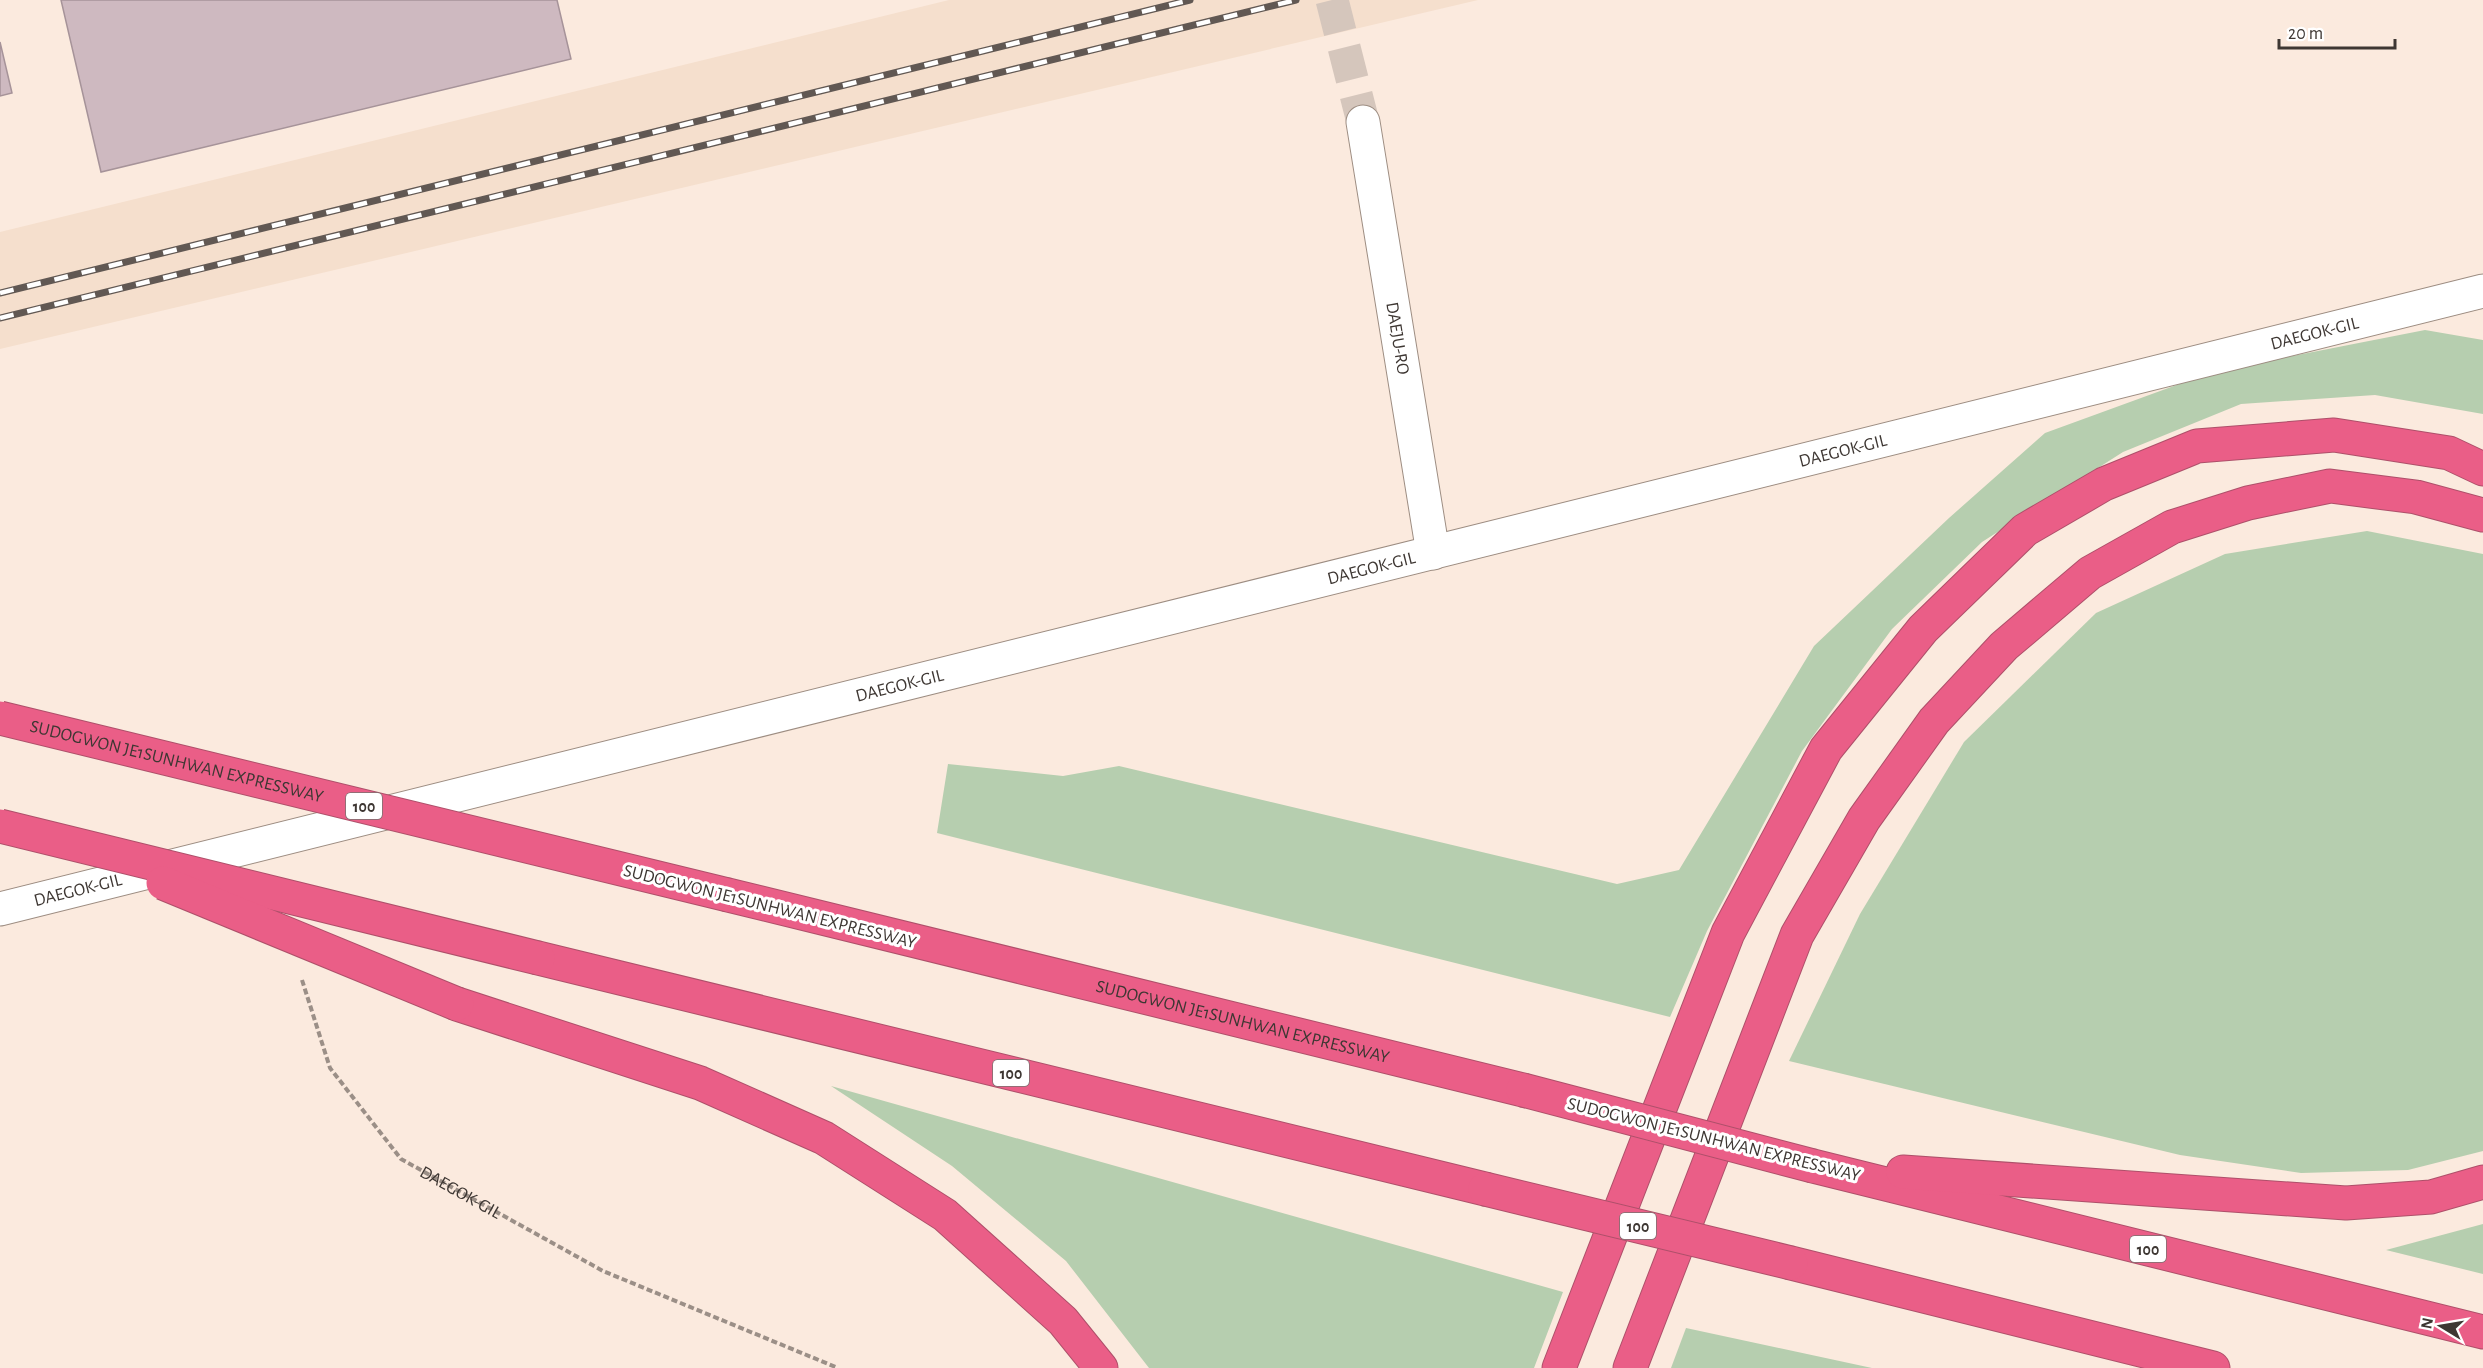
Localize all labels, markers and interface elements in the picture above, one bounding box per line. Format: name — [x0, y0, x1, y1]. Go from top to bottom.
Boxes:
scale bar — [2279, 12, 2394, 50]
text: 20 m — [2288, 25, 2323, 43]
street label: DAEJU-RO — [1382, 301, 1412, 376]
street label: DAEGOK-GIL — [2269, 314, 2361, 354]
street label: DAEGOK-GIL — [1797, 432, 1889, 471]
street label: DAEGOK-GIL — [1326, 549, 1418, 588]
street label: DAEGOK-GIL — [854, 666, 946, 706]
street label: SUDOGWON JE1SUNHWAN EXPRESSWAY — [28, 718, 326, 806]
road number: 100 — [346, 793, 382, 819]
street label: SUDOGWON JE1SUNHWAN EXPRESSWAY — [622, 862, 918, 952]
street label: DAEGOK-GIL — [32, 871, 124, 910]
street label: SUDOGWON JE1SUNHWAN EXPRESSWAY — [1094, 978, 1391, 1067]
road number: 100 — [993, 1060, 1029, 1086]
street label: SUDOGWON JE1SUNHWAN EXPRESSWAY — [1566, 1095, 1862, 1185]
street label: DAEGOK-GIL — [417, 1163, 504, 1223]
road number: 100 — [1620, 1213, 1656, 1239]
road number: 100 — [2130, 1236, 2166, 1262]
north arrow — [2411, 1296, 2471, 1356]
text: N — [2418, 1316, 2436, 1330]

